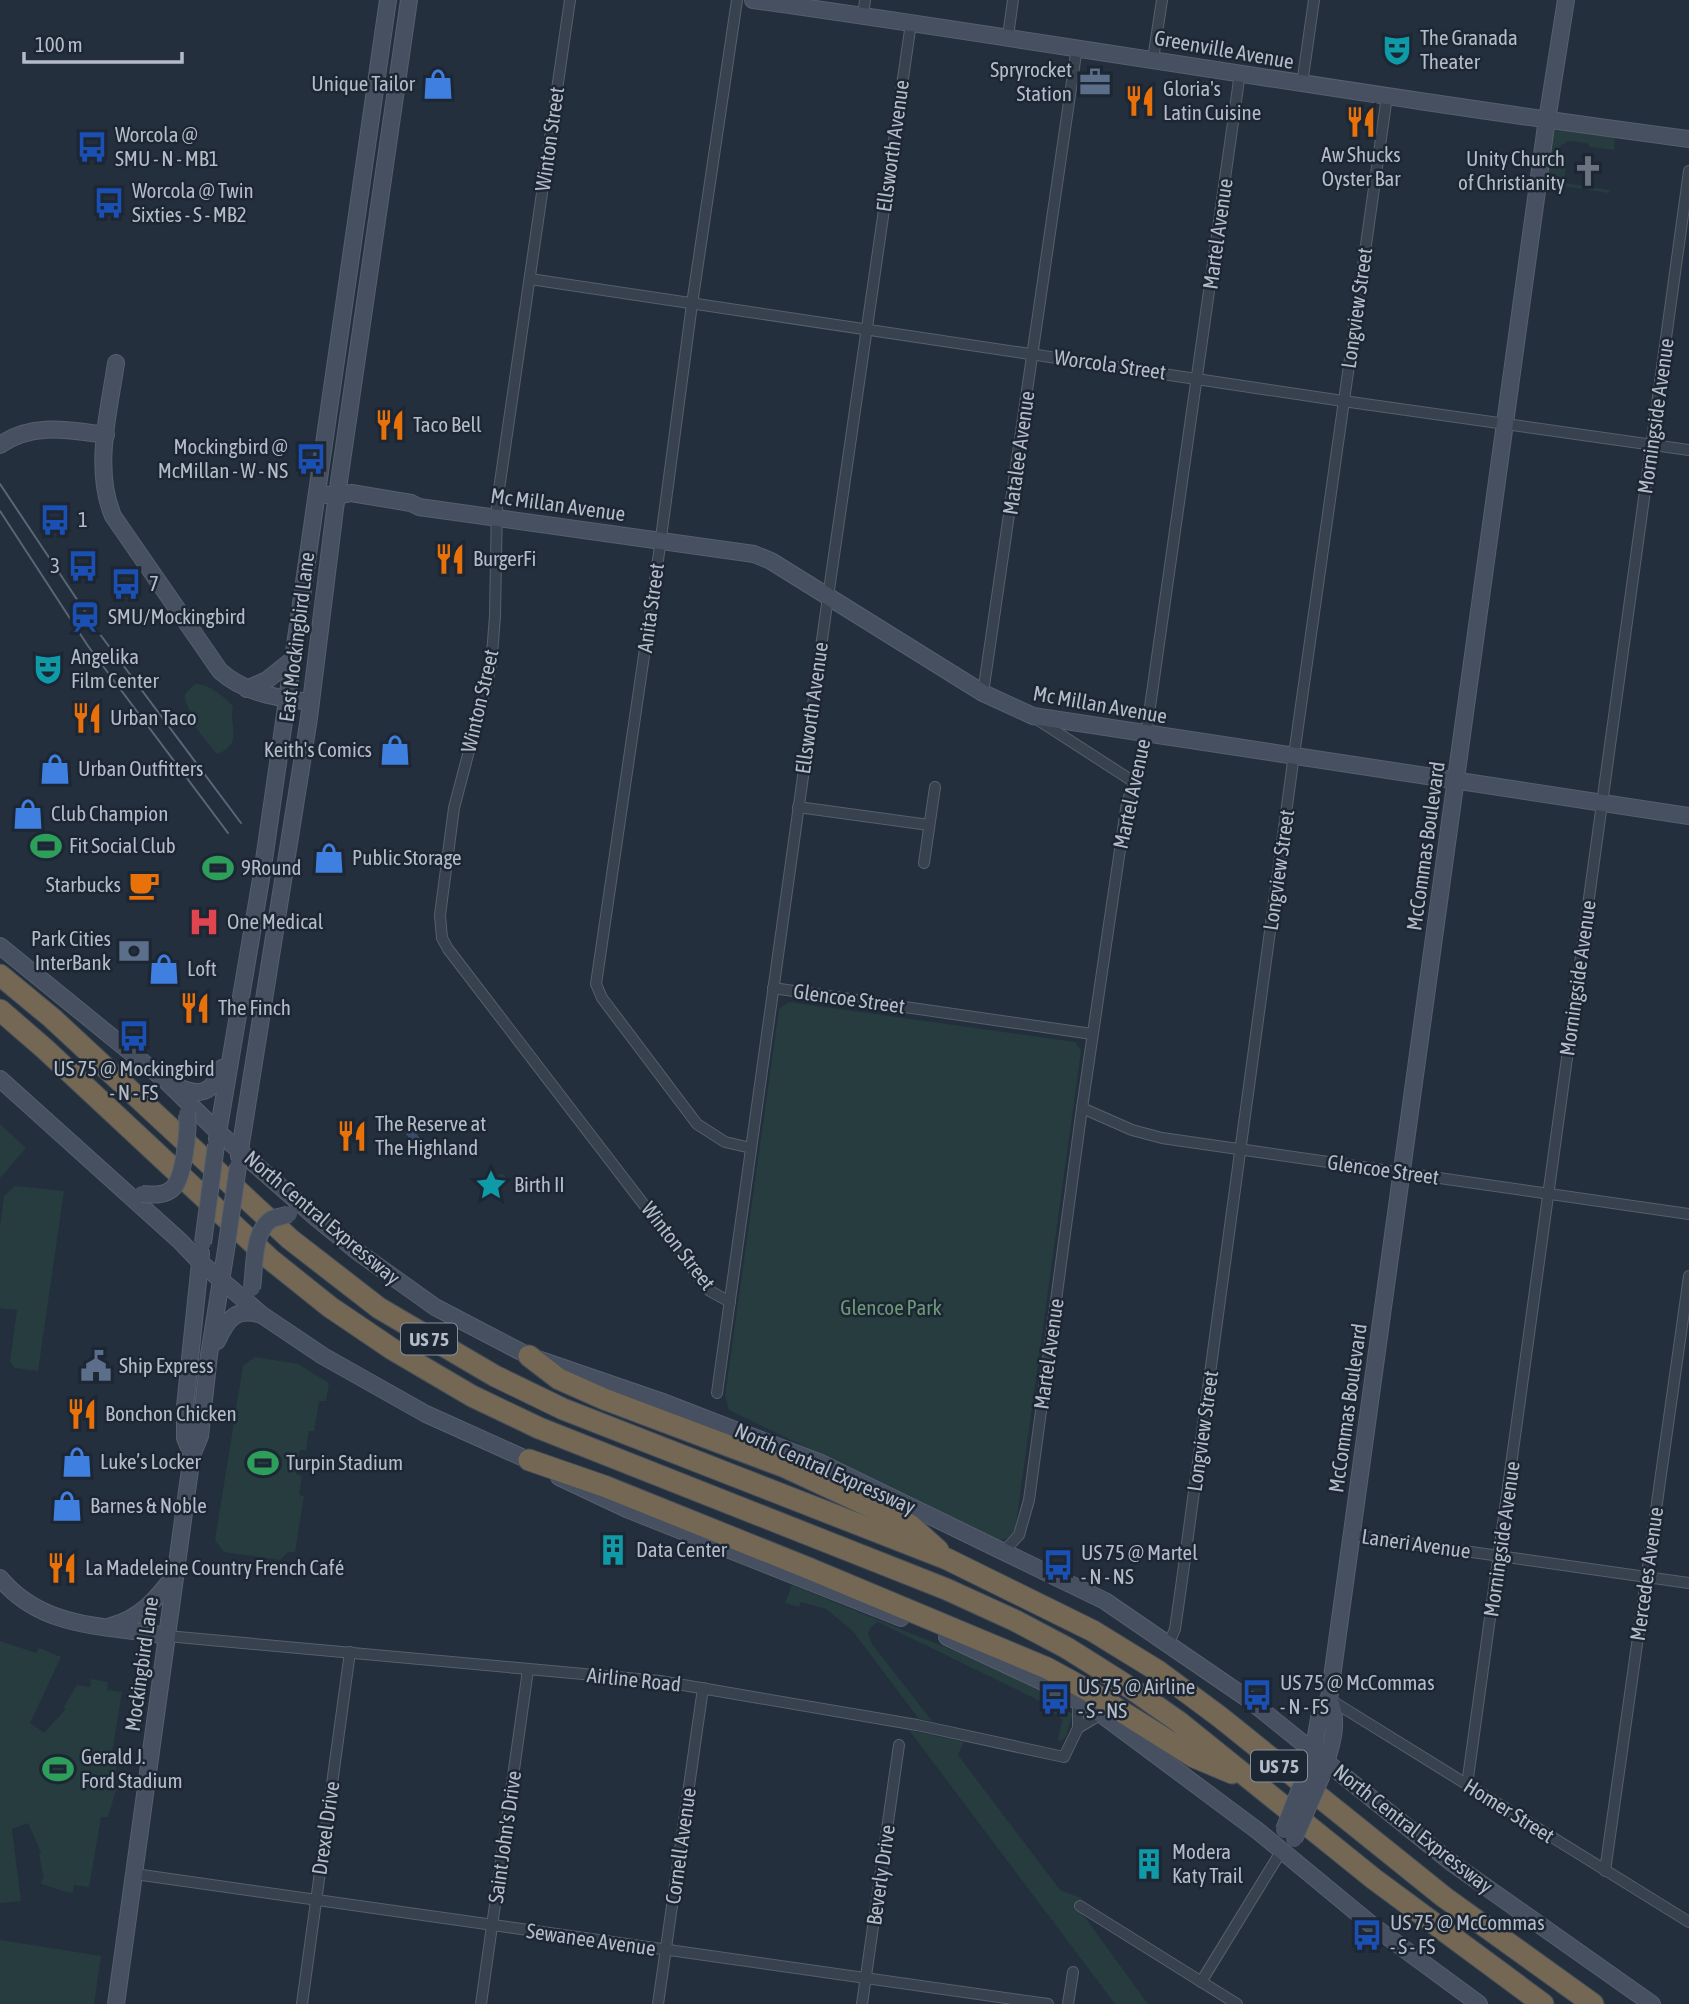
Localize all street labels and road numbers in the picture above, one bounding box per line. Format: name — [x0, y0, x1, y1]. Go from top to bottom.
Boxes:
street label: Greenville Avenue — [1152, 25, 1296, 73]
street label: Ellsworth Avenue — [871, 78, 913, 213]
street label: Winton Street — [530, 85, 568, 193]
street label: Martel Avenue — [1197, 177, 1237, 291]
street label: Longview Street — [1336, 246, 1376, 370]
street label: Morningside Avenue — [1632, 336, 1678, 495]
street label: Worcola Street — [1053, 344, 1168, 384]
street label: Matalee Avenue — [997, 389, 1039, 516]
street label: Mc Millan Avenue — [489, 483, 627, 525]
street label: East Mockingbird Lane — [274, 551, 318, 723]
street label: Anita Street — [632, 562, 668, 654]
street label: Ellsworth Avenue — [790, 640, 832, 775]
street label: Winton Street — [456, 647, 503, 755]
street label: Mc Millan Avenue — [1031, 680, 1169, 728]
street label: Martel Avenue — [1108, 737, 1154, 851]
street label: McCommas Boulevard — [1401, 760, 1449, 932]
street label: Longview Street — [1258, 808, 1298, 932]
street label: Morningside Avenue — [1554, 898, 1600, 1057]
street label: Glencoe Street — [792, 978, 906, 1018]
street label: North Central Expressway — [240, 1145, 405, 1289]
street label: Glencoe Street — [1326, 1149, 1440, 1189]
street label: Winton Street — [637, 1197, 721, 1294]
street label: Martel Avenue — [1028, 1297, 1068, 1411]
street label: McCommas Boulevard — [1323, 1322, 1371, 1494]
road number: US 75 — [401, 1324, 457, 1354]
street label: Longview Street — [1182, 1369, 1222, 1493]
street label: North Central Expressway — [731, 1417, 920, 1519]
street label: Morningside Avenue — [1478, 1459, 1524, 1618]
street label: Mercedes Avenue — [1625, 1505, 1667, 1642]
street label: Laneri Avenue — [1360, 1523, 1472, 1563]
street label: Mockingbird Lane — [120, 1595, 162, 1733]
street label: Airline Road — [586, 1662, 682, 1696]
road number: US 75 — [1251, 1750, 1307, 1782]
street label: North Central Expressway — [1329, 1759, 1498, 1898]
street label: Saint John's Drive — [483, 1769, 525, 1905]
street label: Homer Street — [1460, 1773, 1559, 1847]
street label: Drexel Drive — [307, 1780, 343, 1876]
street label: Cornell Avenue — [660, 1786, 700, 1906]
street label: Beverly Drive — [861, 1823, 899, 1927]
street label: Sewanee Avenue — [525, 1918, 657, 1960]

